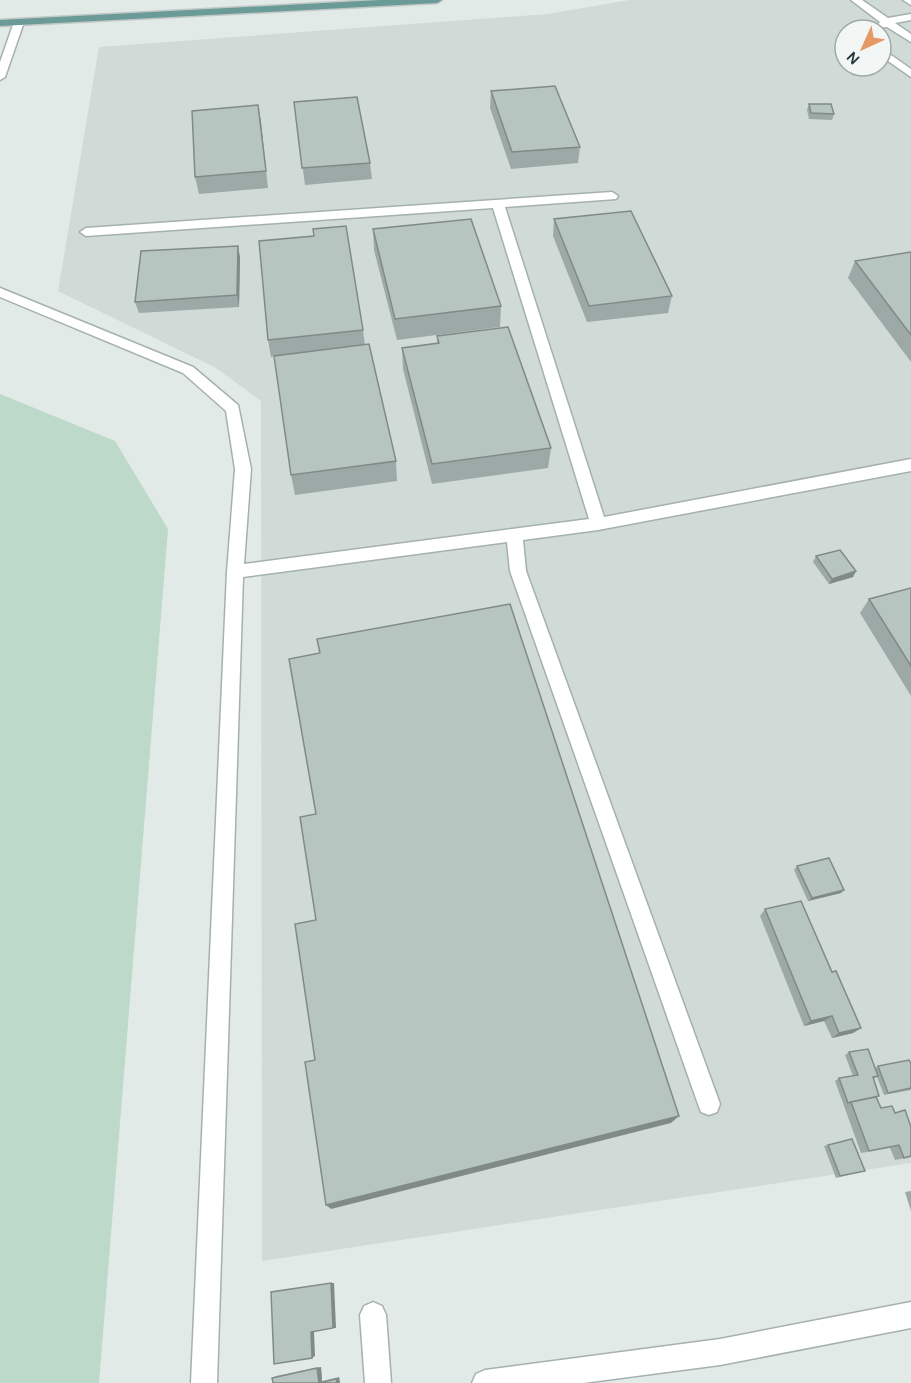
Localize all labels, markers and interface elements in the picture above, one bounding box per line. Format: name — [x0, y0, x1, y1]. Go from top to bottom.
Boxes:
north arrow — [833, 18, 893, 78]
text: N — [842, 47, 864, 69]

